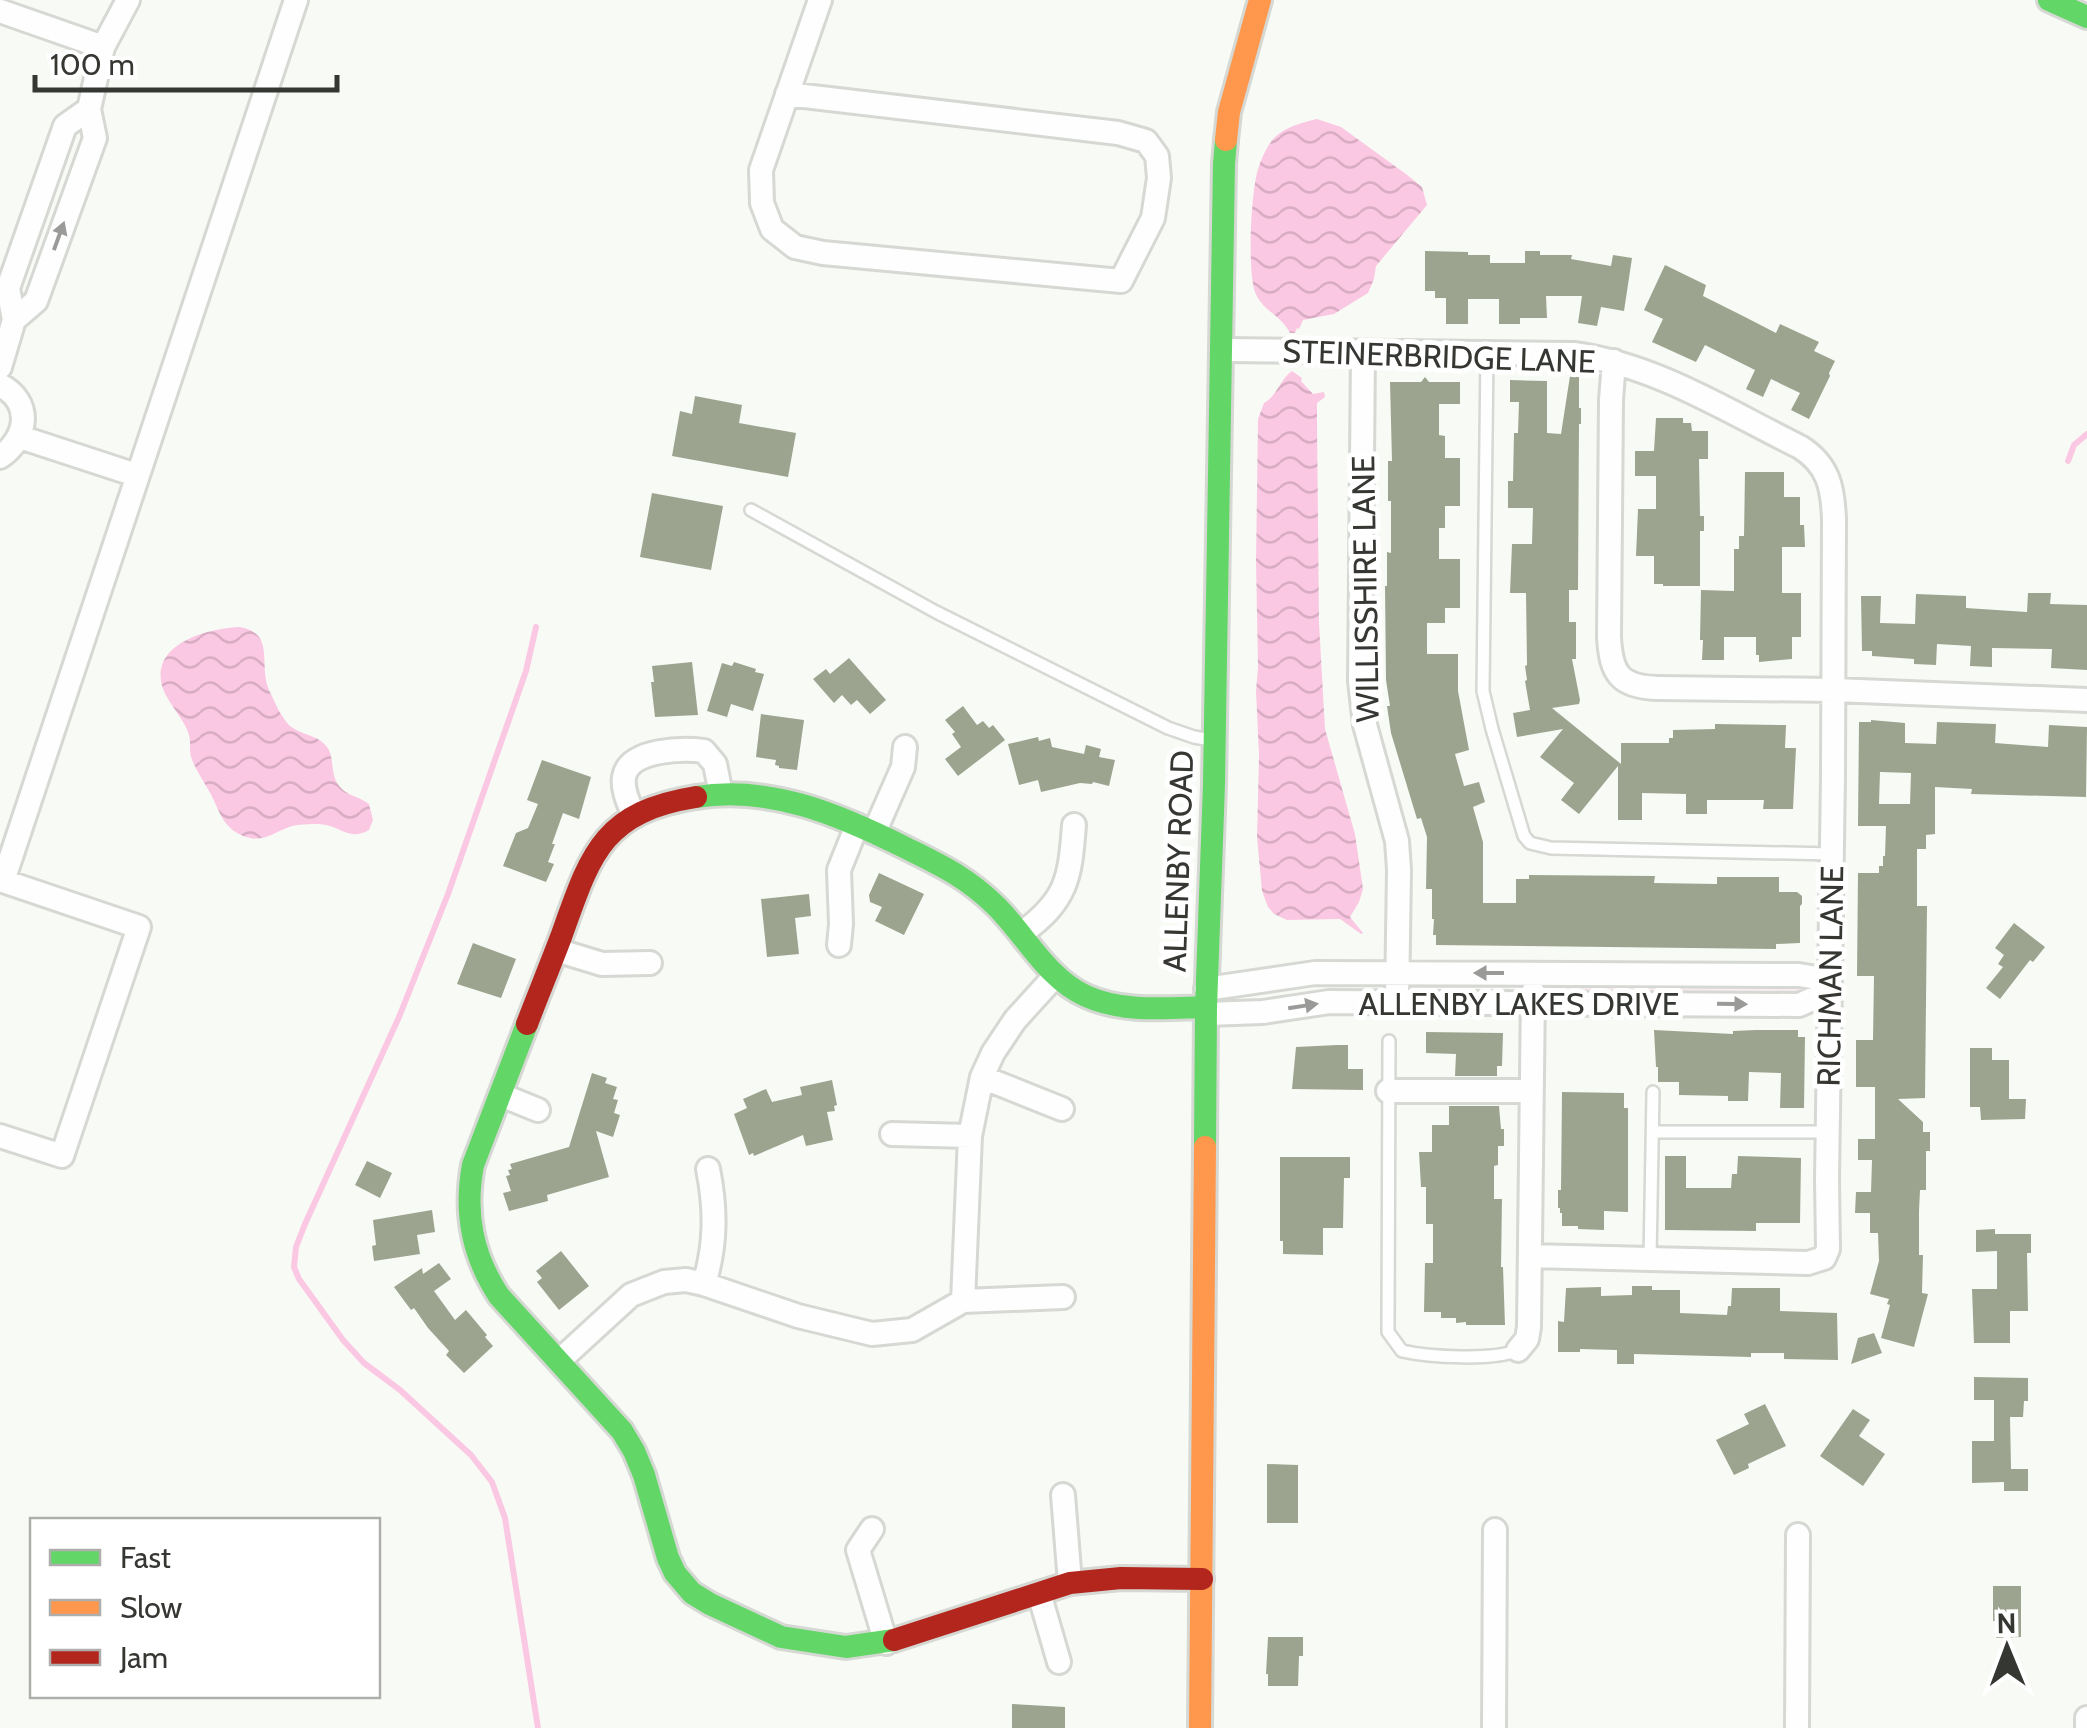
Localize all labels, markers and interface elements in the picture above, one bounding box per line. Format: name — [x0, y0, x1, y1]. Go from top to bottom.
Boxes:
scale bar — [35, 30, 338, 92]
text: 100 m — [50, 46, 135, 83]
one-way arrow — [52, 221, 67, 251]
street label: STEINERBRIDGE LANE — [1282, 331, 1596, 381]
street label: WILLISSHIRE LANE — [1343, 455, 1387, 723]
street label: ALLENBY ROAD — [1155, 749, 1201, 973]
street label: RICHMAN LANE — [1809, 865, 1851, 1087]
one-way arrow — [1472, 965, 1504, 981]
street label: ALLENBY LAKES DRIVE — [1358, 984, 1680, 1023]
one-way arrow — [1717, 996, 1749, 1012]
one-way arrow — [1287, 997, 1319, 1013]
legend — [30, 1518, 380, 1698]
text: Fast — [120, 1539, 171, 1576]
text: Slow — [120, 1589, 183, 1626]
north arrow — [1957, 1598, 2057, 1698]
text: N — [1996, 1606, 2017, 1640]
text: Jam — [119, 1639, 168, 1676]

